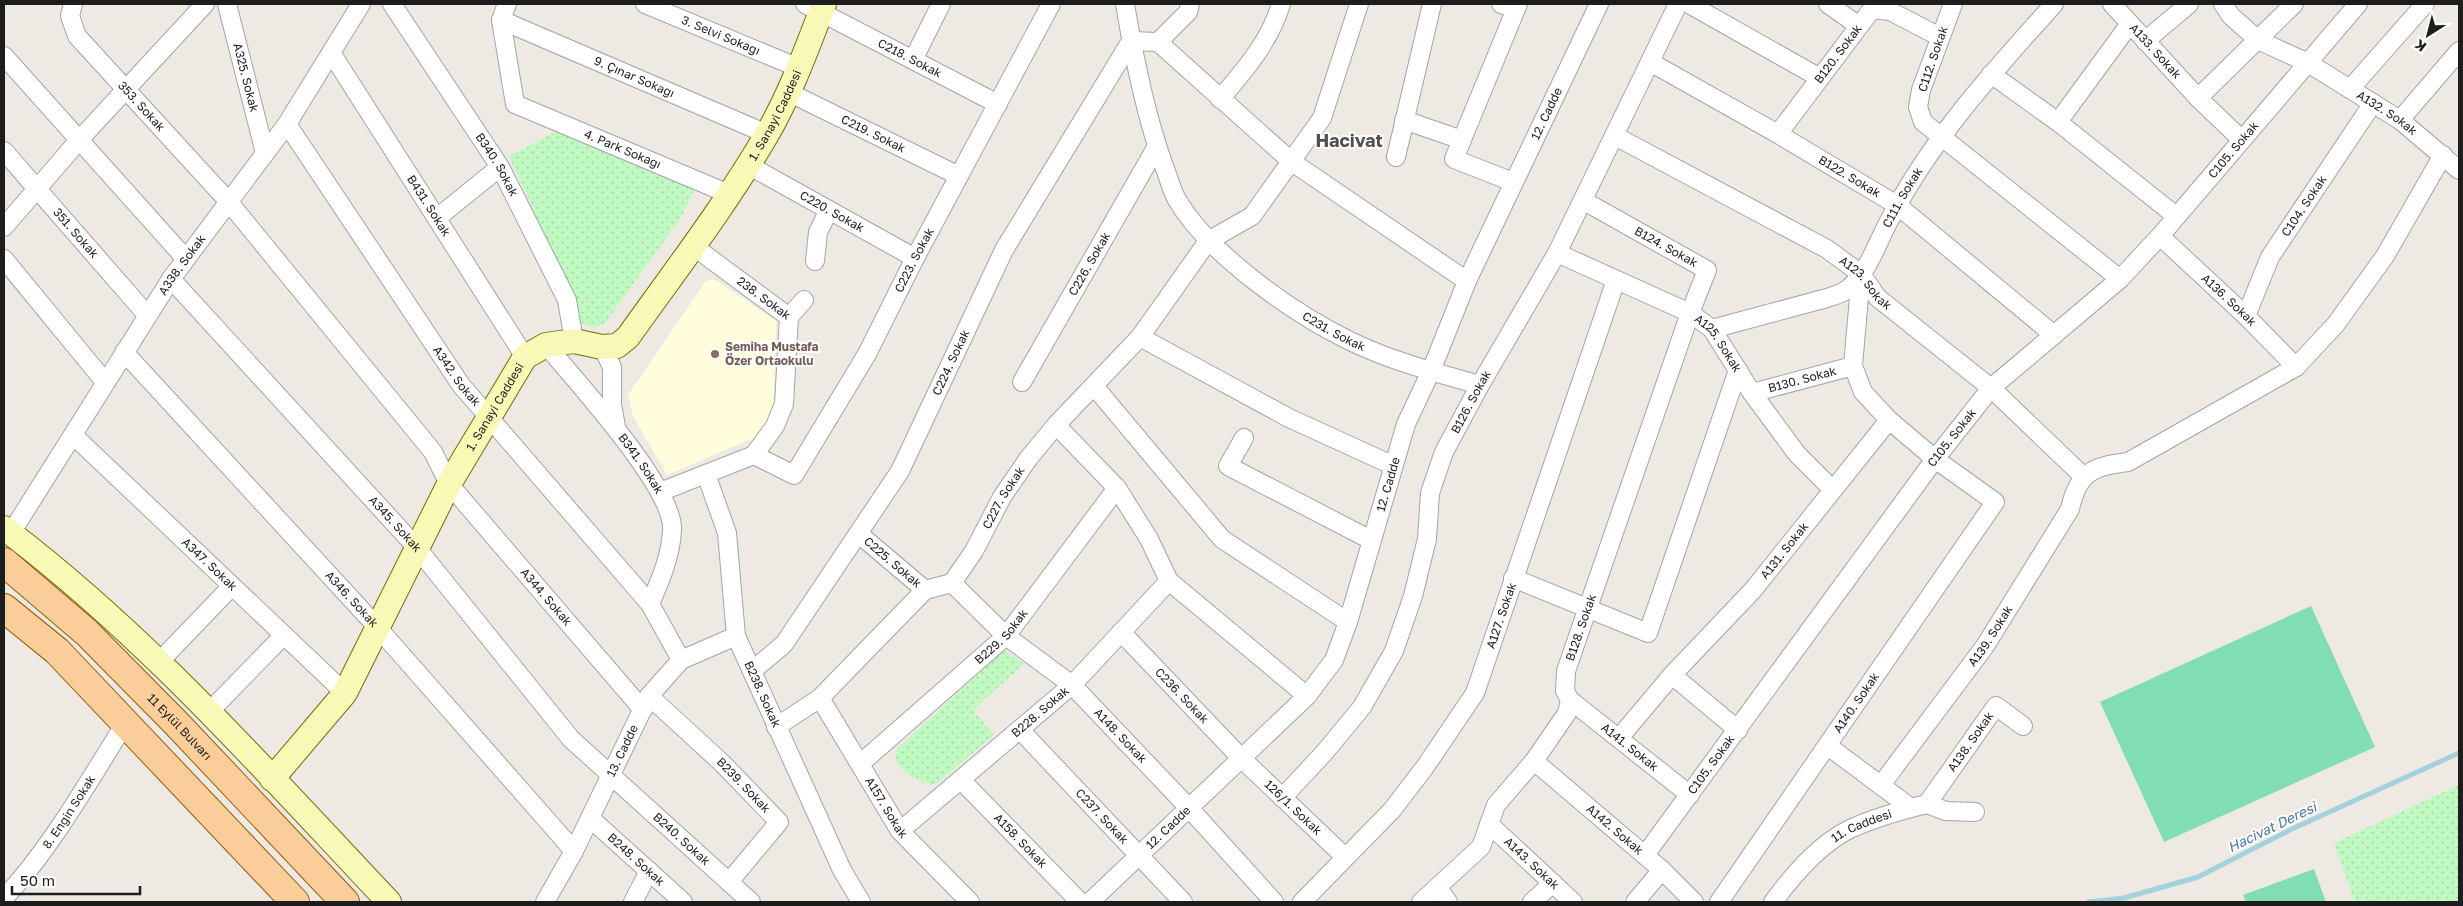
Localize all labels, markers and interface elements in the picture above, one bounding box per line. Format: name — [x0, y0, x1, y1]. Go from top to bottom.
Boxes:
north arrow — [2403, 10, 2453, 60]
street label: 3. Selvi Sokağı — [679, 12, 763, 58]
street label: A133. Sokak — [2127, 20, 2185, 82]
street label: B120. Sokak — [1811, 21, 1865, 86]
street label: C112. Sokak — [1914, 24, 1951, 94]
street label: C218. Sokak — [875, 35, 945, 81]
text: K — [2411, 36, 2429, 56]
street label: A325. Sokak — [230, 41, 262, 114]
street label: 9. Çınar Sokağı — [592, 53, 677, 101]
street label: 1. Sanayi Caddesi — [745, 68, 804, 163]
street label: 353. Sokak — [115, 78, 169, 134]
street label: 12. Cadde — [1527, 85, 1565, 142]
street label: A132. Sokak — [2354, 87, 2421, 138]
street label: C219. Sokak — [839, 111, 908, 156]
street label: C105. Sokak — [2205, 118, 2262, 181]
street label: 4. Park Sokağı — [582, 126, 663, 172]
district label: Hacivat — [1315, 129, 1383, 151]
street label: B340. Sokak — [472, 130, 522, 199]
street label: B122. Sokak — [1816, 152, 1884, 201]
street label: C111. Sokak — [1879, 164, 1926, 230]
street label: B431. Sokak — [404, 172, 454, 239]
street label: C104. Sokak — [2278, 172, 2330, 239]
street label: C220. Sokak — [797, 187, 867, 235]
street label: 351. Sokak — [50, 205, 102, 261]
street label: B124. Sokak — [1632, 223, 1701, 270]
street label: C223. Sokak — [891, 225, 937, 295]
street label: C226. Sokak — [1065, 229, 1113, 298]
street label: A338. Sokak — [155, 231, 209, 298]
street label: A123. Sokak — [1837, 253, 1895, 313]
street label: A136. Sokak — [2198, 270, 2260, 329]
street label: 238. Sokak — [734, 273, 794, 323]
street label: C231. Sokak — [1300, 308, 1368, 354]
street label: A125. Sokak — [1692, 311, 1745, 375]
street label: C224. Sokak — [929, 327, 973, 398]
place label: Semiha Mustafa Özer Ortaokulu — [725, 339, 819, 368]
street label: A342. Sokak — [430, 343, 484, 409]
marker: Semiha Mustafa Özer Ortaokulu — [709, 348, 721, 360]
street label: 1. Sanayi Caddesi — [463, 360, 527, 454]
street label: B130. Sokak — [1766, 363, 1838, 395]
street label: B126. Sokak — [1447, 367, 1494, 436]
street label: C105. Sokak — [1924, 405, 1979, 470]
street label: B341. Sokak — [615, 430, 667, 497]
street label: 12. Cadde — [1373, 455, 1403, 513]
street label: C227. Sokak — [979, 463, 1028, 531]
street label: A345. Sokak — [366, 492, 425, 555]
street label: A131. Sokak — [1757, 519, 1811, 582]
street label: C225. Sokak — [861, 533, 925, 591]
street label: A347. Sokak — [179, 534, 241, 594]
street label: A344. Sokak — [517, 565, 575, 629]
street label: A346. Sokak — [322, 568, 382, 630]
street label: A127. Sokak — [1483, 580, 1519, 650]
street label: B128. Sokak — [1562, 592, 1599, 663]
street label: A139. Sokak — [1964, 602, 2016, 669]
street label: B229. Sokak — [971, 606, 1031, 667]
street label: B238. Sokak — [741, 659, 784, 730]
street label: C236. Sokak — [1152, 664, 1212, 726]
street label: A140. Sokak — [1830, 669, 1882, 736]
street label: B228. Sokak — [1008, 683, 1072, 740]
street label: 11 Eylül Bulvarı — [144, 690, 215, 763]
street label: A148. Sokak — [1091, 705, 1151, 766]
street label: A138. Sokak — [1944, 708, 1997, 774]
street label: A141. Sokak — [1598, 720, 1662, 774]
street label: 13. Cadde — [603, 722, 641, 779]
street label: C105. Sokak — [1684, 731, 1738, 797]
street label: B239. Sokak — [714, 754, 774, 816]
street label: 8. Engin Sokak — [39, 772, 98, 851]
street label: A157. Sokak — [862, 774, 911, 841]
street label: 126/1. Sokak — [1262, 777, 1325, 838]
street label: C237. Sokak — [1073, 785, 1132, 847]
water label: Hacivat Deresi — [2225, 797, 2321, 855]
street label: A142. Sokak — [1584, 801, 1647, 858]
street label: 12. Cadde — [1142, 802, 1194, 852]
street label: 11. Caddesi — [1828, 806, 1894, 845]
street label: B240. Sokak — [650, 809, 714, 868]
street label: A158. Sokak — [991, 810, 1051, 871]
street label: B248. Sokak — [605, 830, 668, 889]
street label: A143. Sokak — [1501, 834, 1563, 893]
scale bar — [12, 864, 140, 896]
text: 50 m — [20, 871, 55, 889]

